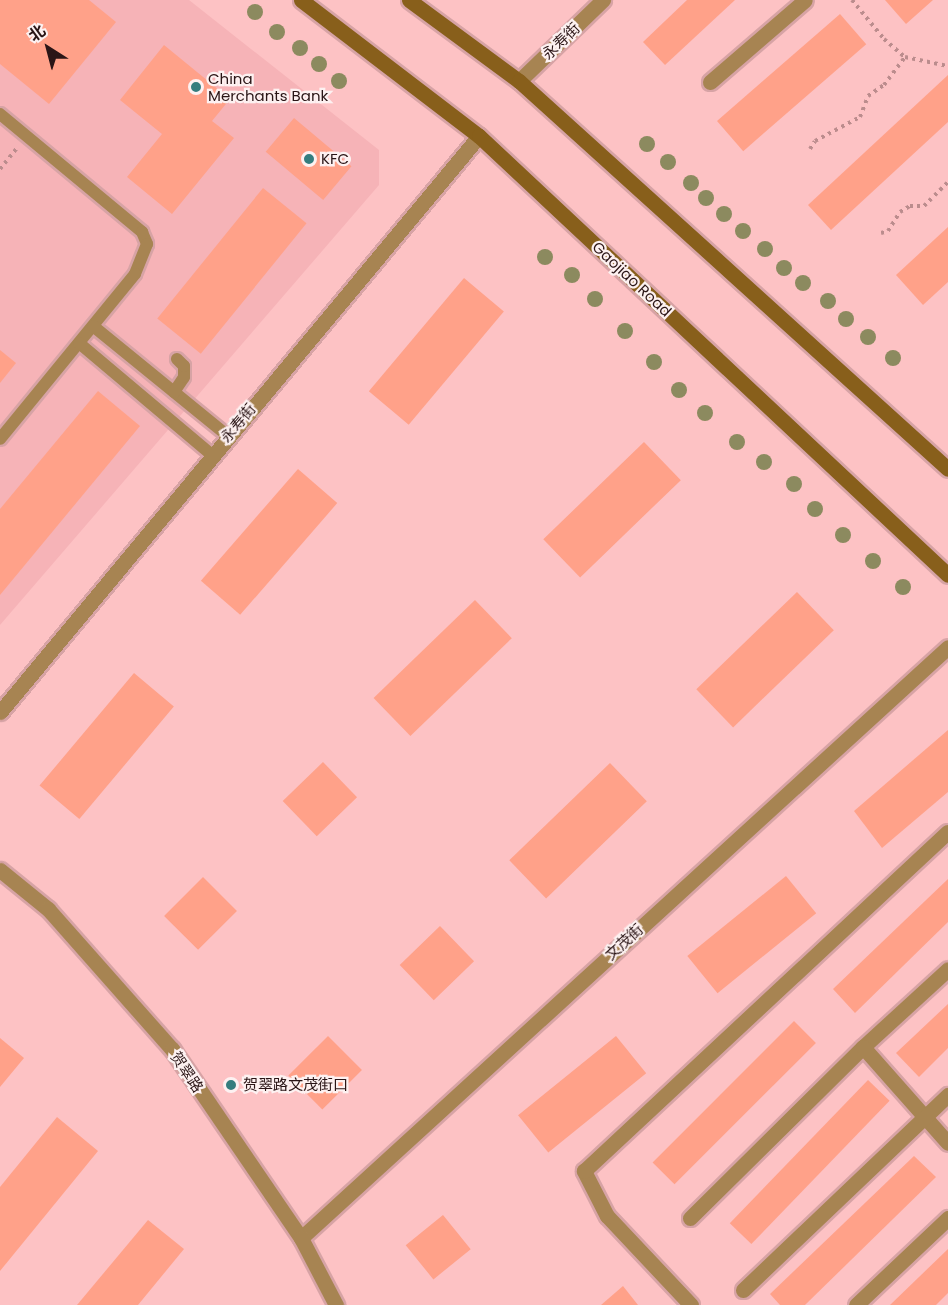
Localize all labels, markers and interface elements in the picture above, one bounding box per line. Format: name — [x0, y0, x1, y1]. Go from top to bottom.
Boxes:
north arrow — [18, 18, 78, 78]
text: 北 — [24, 19, 50, 47]
street label: 永寿街 — [539, 19, 583, 63]
place label: China Merchants Bank — [208, 69, 328, 104]
marker: China Merchants Bank — [189, 80, 203, 94]
place label: KFC — [321, 150, 349, 168]
marker: KFC — [302, 152, 316, 166]
street label: Gaojiao Road — [589, 238, 675, 320]
street label: 永寿街 — [217, 400, 259, 446]
street label: 文茂街 — [601, 920, 647, 964]
street label: 贺翠路 — [167, 1048, 207, 1096]
place label: 贺翠路文茂街口 — [243, 1076, 348, 1094]
marker: 贺翠路文茂街口 — [224, 1078, 238, 1092]

